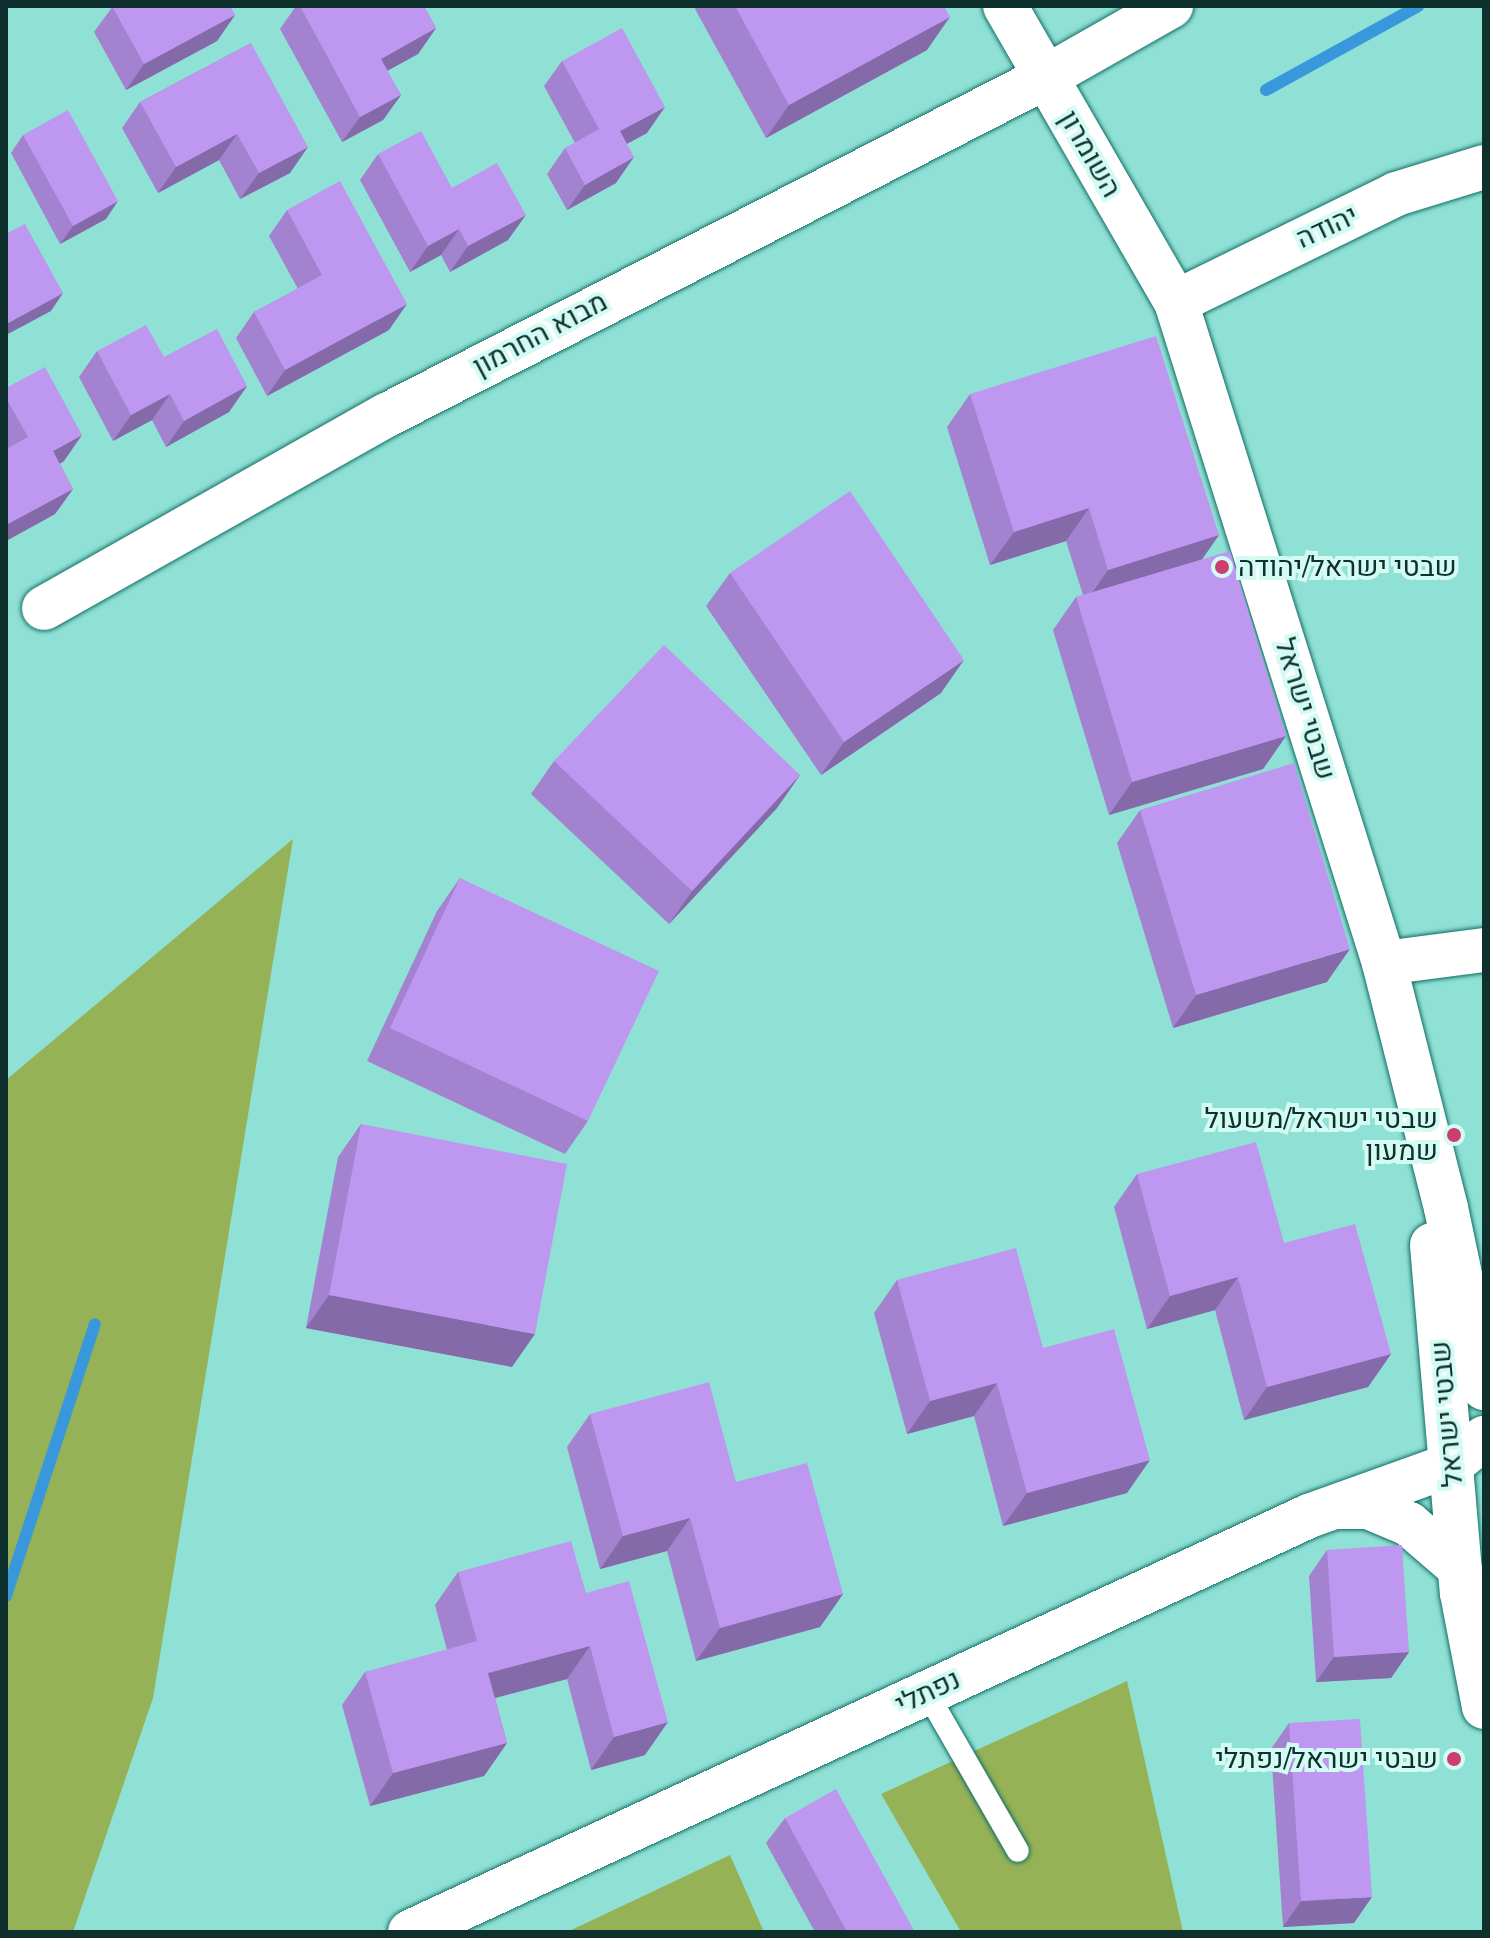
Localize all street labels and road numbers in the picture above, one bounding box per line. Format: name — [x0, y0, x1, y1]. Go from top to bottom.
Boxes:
street label: השומרון — [1052, 105, 1128, 203]
street label: יהודה — [1291, 198, 1363, 256]
street label: מבוא החרמון — [467, 285, 613, 383]
street label: שבטי ישראל — [1267, 634, 1343, 784]
street label: שבטי ישראל — [1424, 1339, 1470, 1489]
street label: נפתלי — [890, 1662, 966, 1722]

